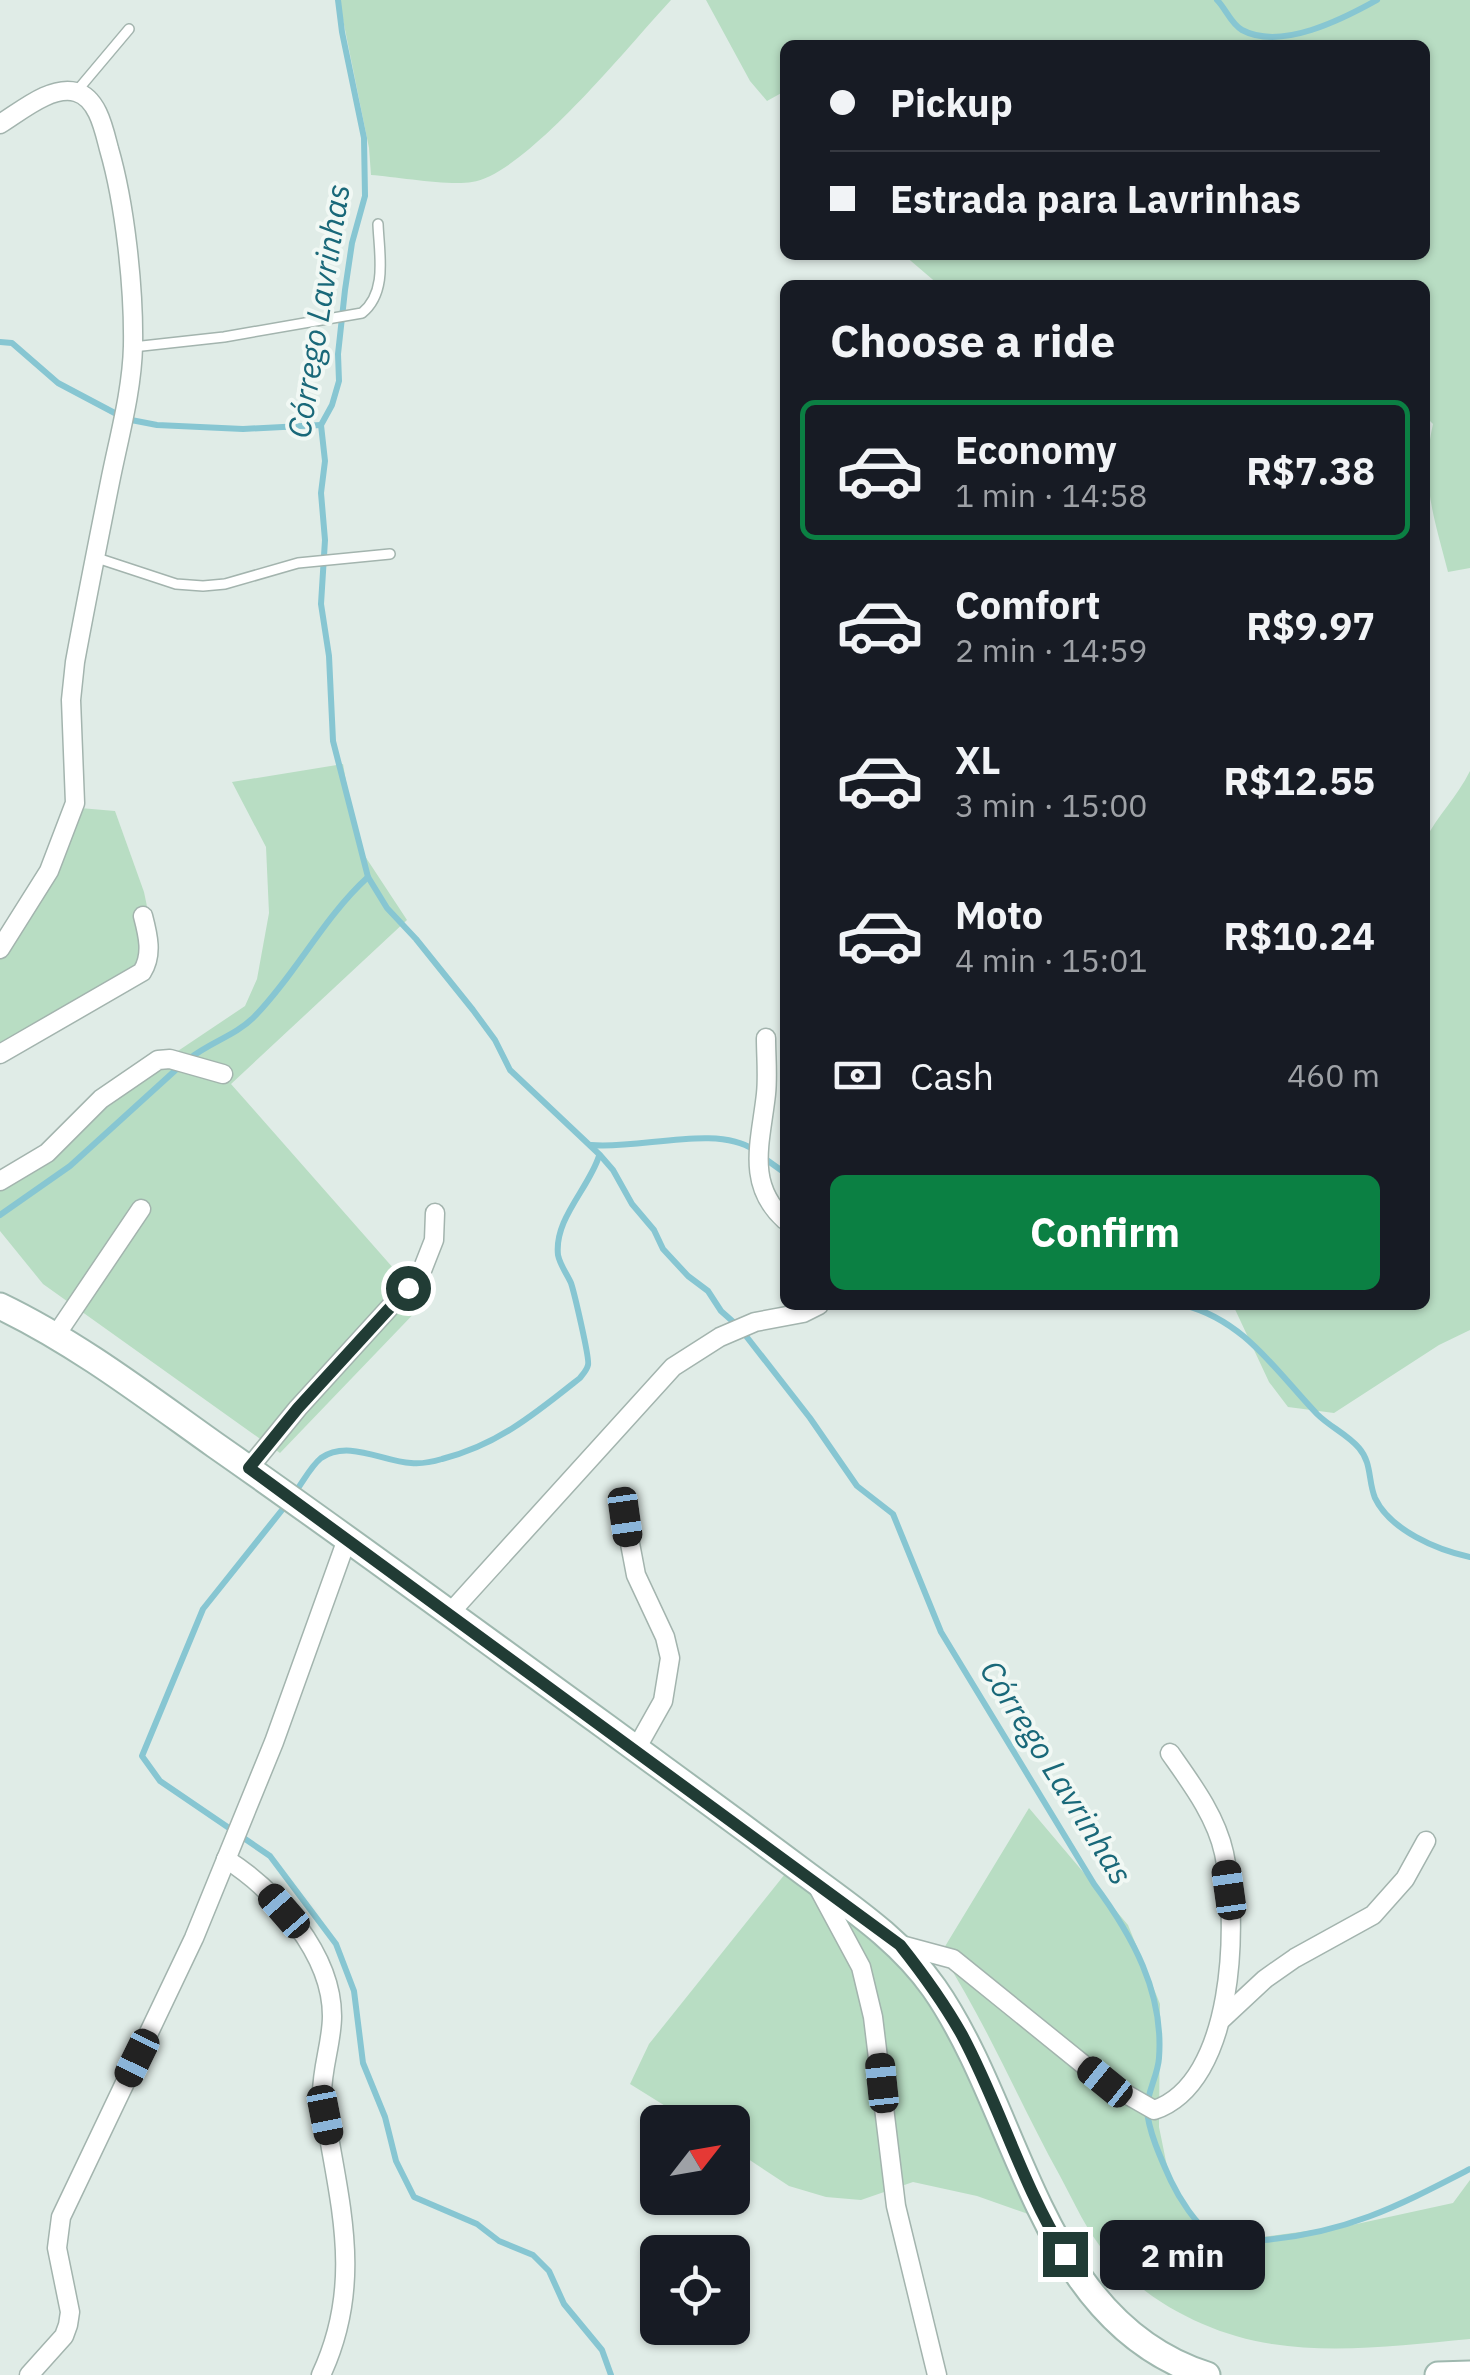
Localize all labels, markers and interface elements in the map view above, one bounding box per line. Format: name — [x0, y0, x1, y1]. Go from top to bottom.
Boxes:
text: Pickup — [890, 78, 1013, 127]
text: Estrada para Lavrinhas — [890, 174, 1301, 223]
water label: Córrego Lavrinhas — [277, 181, 359, 441]
text: Choose a ride — [830, 311, 1115, 369]
icon: car — [835, 425, 925, 515]
text: Economy — [955, 425, 1117, 474]
text: R$7.38 — [1246, 446, 1375, 495]
text: 1 min · 14:58 — [955, 474, 1148, 516]
icon: car — [835, 580, 925, 670]
text: Comfort — [955, 580, 1100, 629]
text: R$9.97 — [1246, 601, 1375, 650]
text: 2 min · 14:59 — [955, 629, 1148, 671]
icon: car — [835, 735, 925, 825]
text: XL — [955, 735, 1001, 784]
text: R$12.55 — [1224, 756, 1375, 805]
text: 3 min · 15:00 — [955, 784, 1148, 826]
icon: car — [835, 890, 925, 980]
text: Moto — [955, 890, 1043, 939]
text: R$10.24 — [1224, 911, 1375, 960]
text: 4 min · 15:01 — [955, 939, 1148, 981]
icon: cash — [830, 1048, 885, 1103]
text: Cash — [910, 1051, 994, 1100]
text: 460 m — [1287, 1054, 1380, 1096]
button: Confirm — [830, 1175, 1380, 1290]
route start — [386, 1266, 431, 1311]
car — [606, 1485, 644, 1549]
water label: Córrego Lavrinhas — [971, 1652, 1143, 1892]
car — [1210, 1858, 1248, 1922]
car — [253, 1879, 315, 1943]
car — [110, 2024, 164, 2092]
car — [1072, 2051, 1138, 2113]
car — [864, 2052, 900, 2114]
car — [305, 2083, 345, 2147]
north arrow — [640, 2105, 750, 2215]
map controls — [640, 2105, 750, 2345]
callout: 2 min — [1100, 2219, 1265, 2289]
route end — [1043, 2232, 1088, 2277]
text: 2 min — [1141, 2234, 1224, 2276]
button: locate — [640, 2235, 750, 2345]

